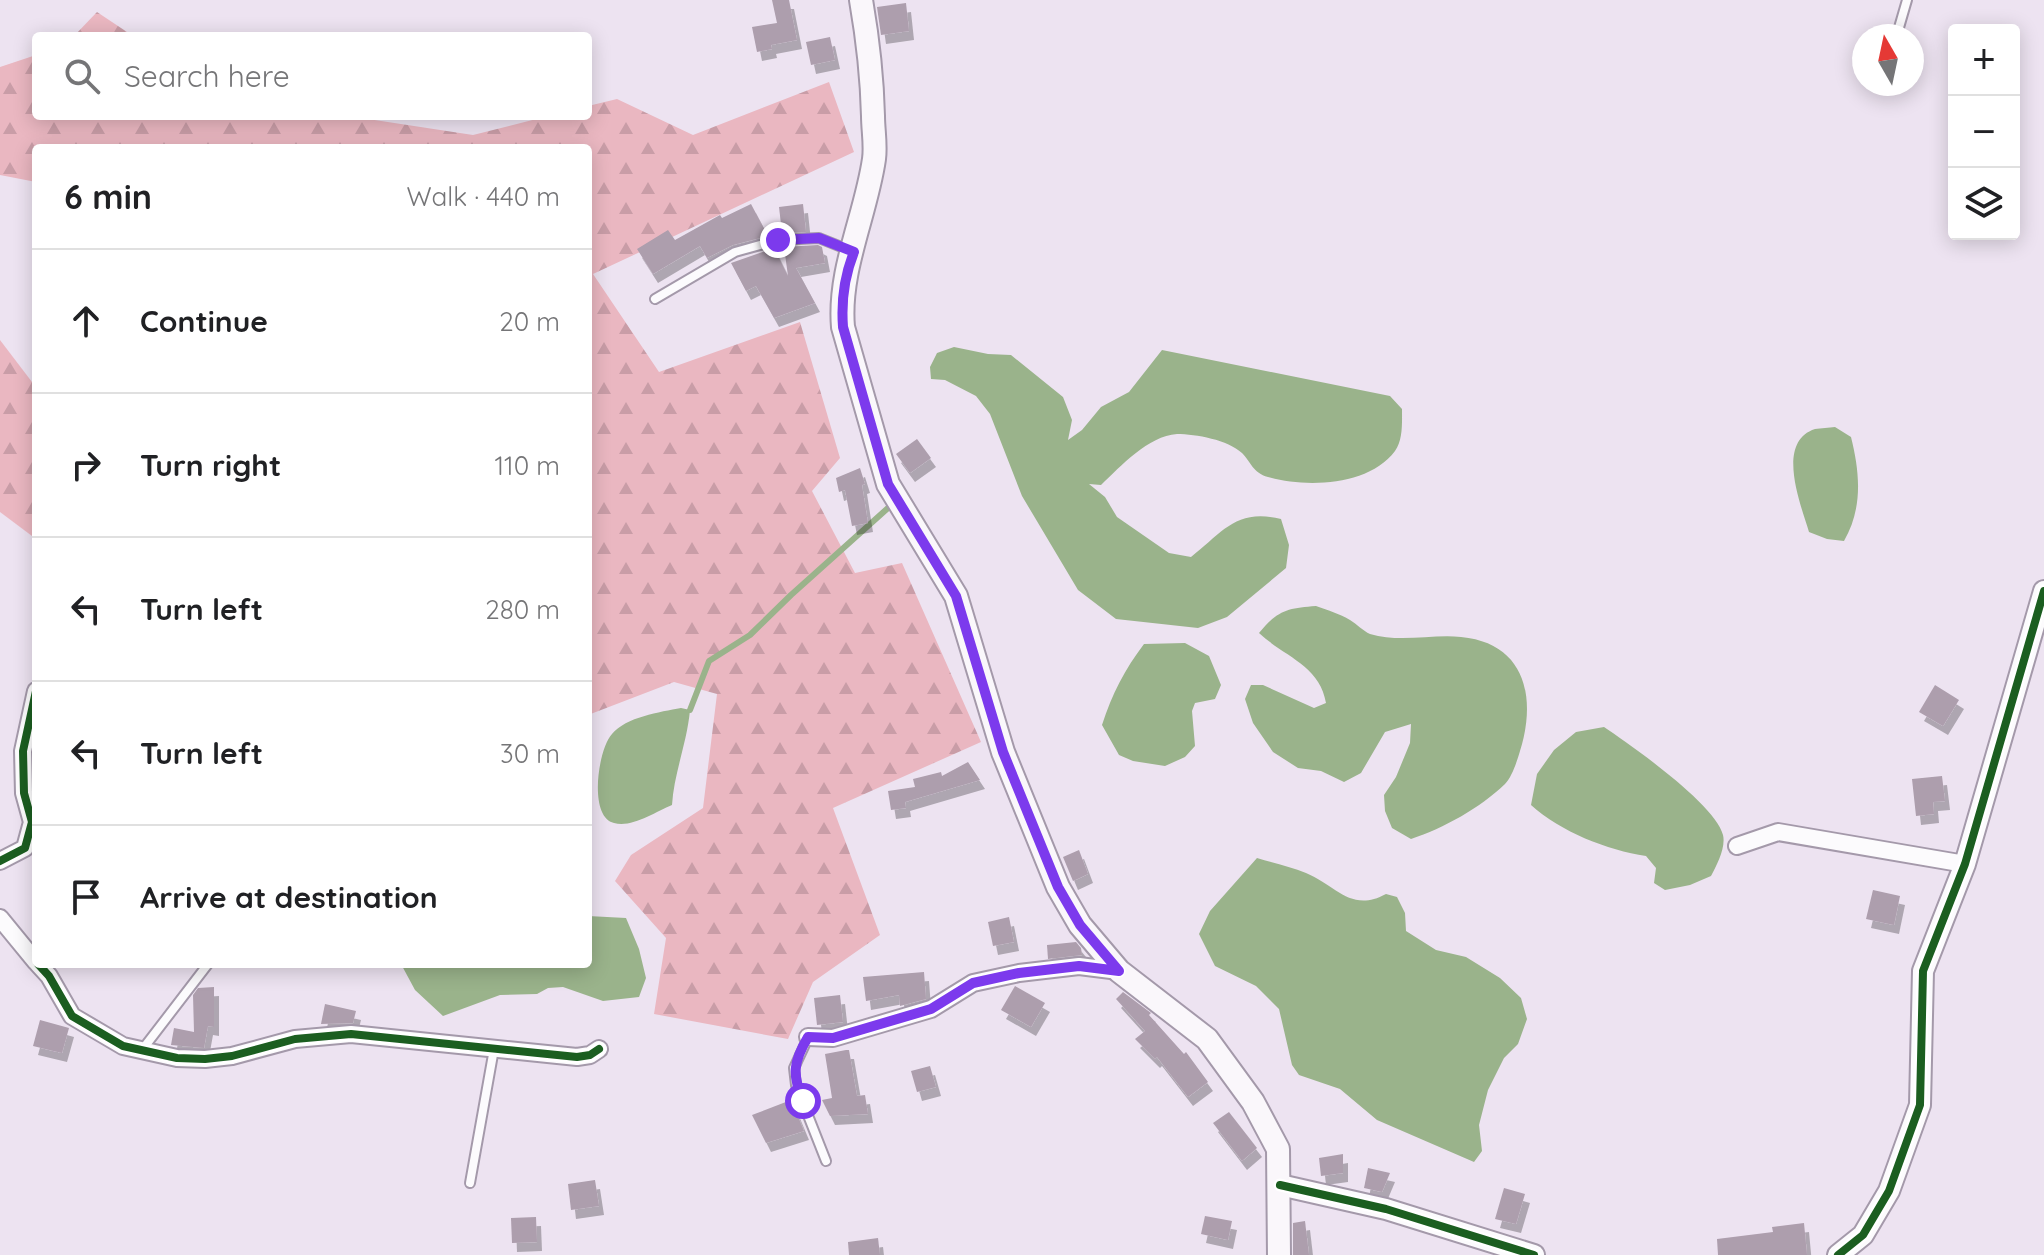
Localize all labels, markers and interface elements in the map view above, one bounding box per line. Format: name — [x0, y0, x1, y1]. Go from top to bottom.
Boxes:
north arrow — [1852, 24, 1924, 96]
map controls — [1948, 24, 2020, 240]
button: + — [1948, 24, 2020, 96]
search box — [32, 32, 592, 120]
icon: search — [60, 54, 104, 98]
text: Search here — [124, 57, 290, 95]
button: − — [1948, 96, 2020, 168]
button: layers — [1948, 168, 2020, 240]
text: 6 min — [64, 175, 152, 218]
text: Walk · 440 m — [407, 180, 560, 213]
route end — [760, 222, 796, 258]
icon: ahead — [64, 299, 108, 343]
text: Continue — [140, 302, 268, 340]
text: 20 m — [499, 305, 560, 338]
icon: right — [64, 443, 108, 487]
text: Turn right — [140, 446, 281, 484]
text: 110 m — [494, 449, 560, 482]
icon: left — [64, 587, 108, 631]
text: Turn left — [140, 590, 263, 628]
text: 280 m — [485, 593, 560, 626]
icon: left — [64, 731, 108, 775]
text: Turn left — [140, 734, 263, 772]
text: 30 m — [500, 737, 560, 770]
icon: arrive — [64, 875, 108, 919]
text: Arrive at destination — [140, 878, 438, 916]
route start — [785, 1083, 821, 1119]

